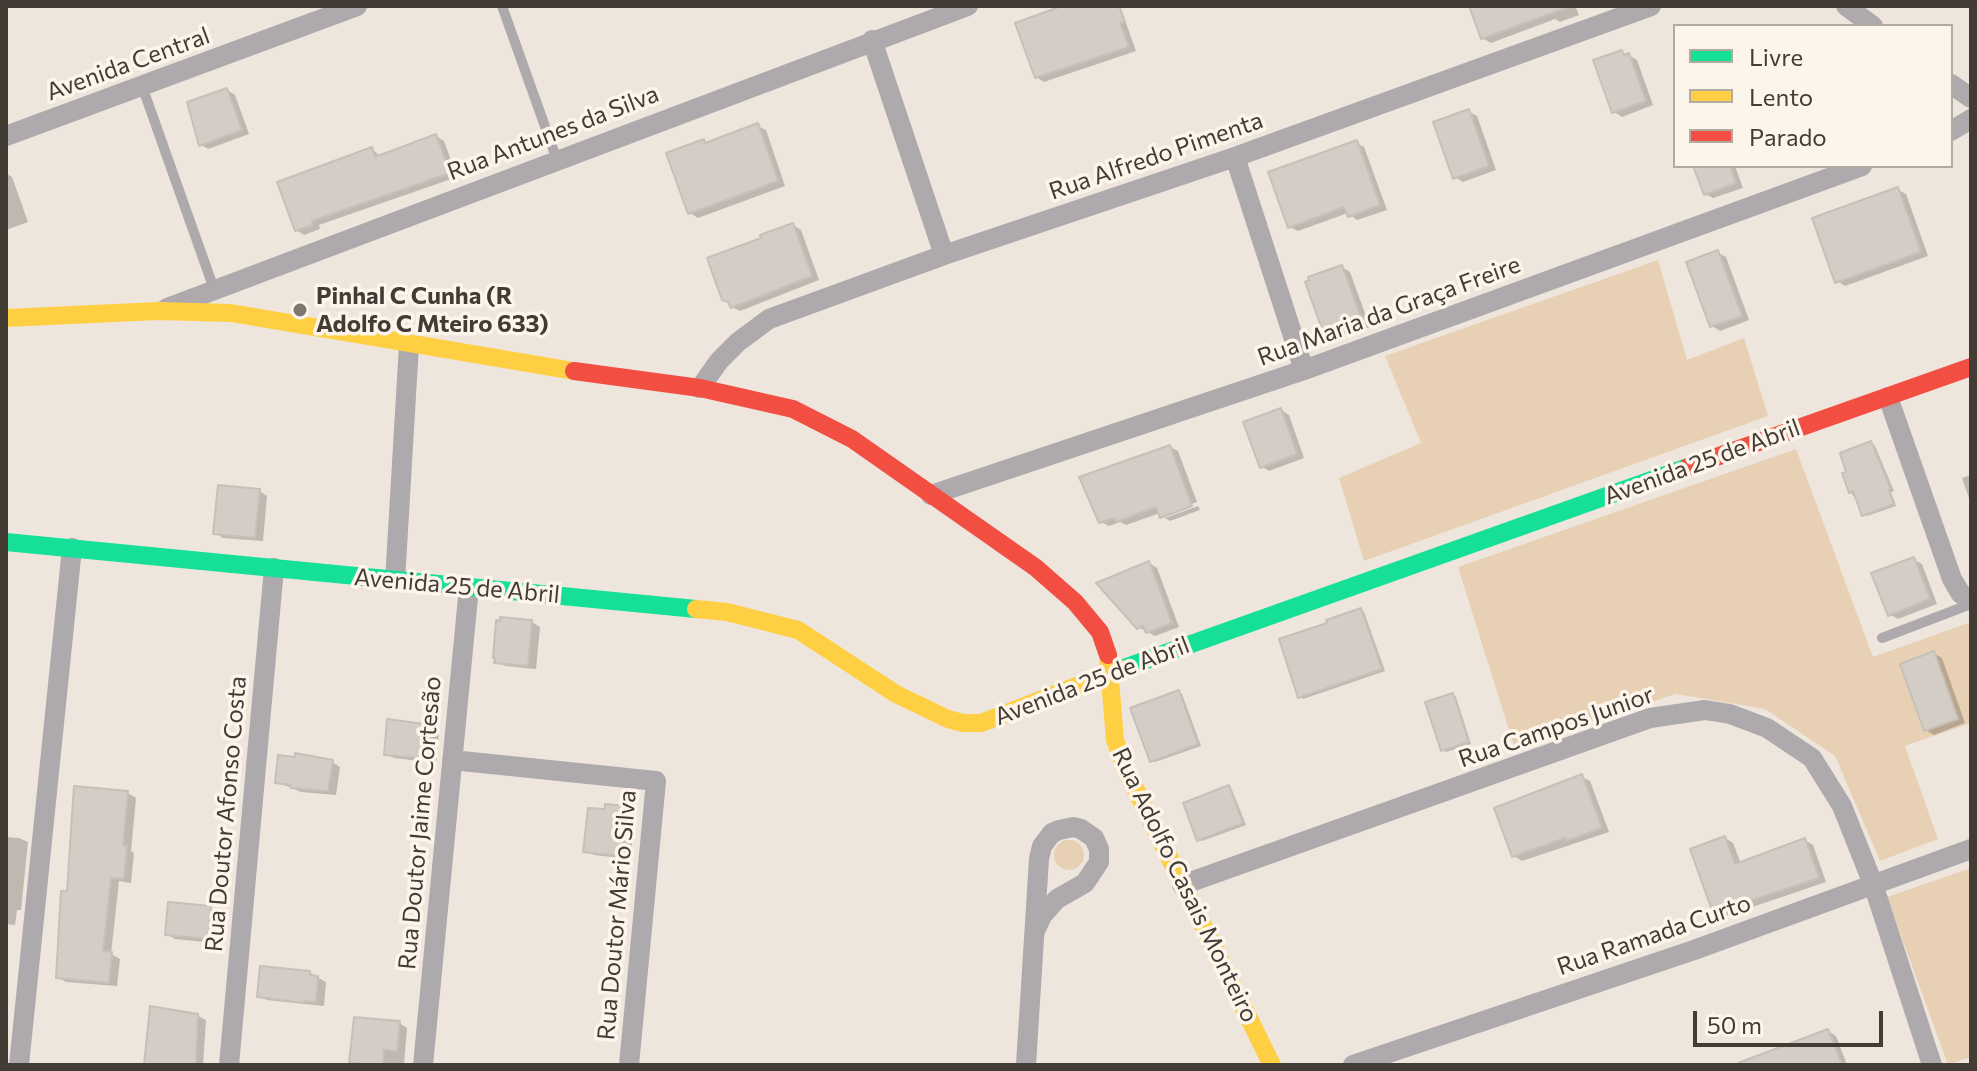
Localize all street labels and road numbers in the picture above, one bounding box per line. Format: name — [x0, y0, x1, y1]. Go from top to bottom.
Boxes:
street label: Avenida Central — [42, 21, 214, 107]
street label: Rua Antunes da Silva — [443, 79, 663, 187]
street label: Rua Alfredo Pimenta — [1045, 106, 1267, 206]
street label: Rua Maria da Graça Freire — [1254, 250, 1524, 372]
street label: Avenida 25 de Abril — [1600, 413, 1804, 511]
street label: Avenida 25 de Abril — [353, 563, 561, 609]
street label: Avenida 25 de Abril — [990, 631, 1194, 731]
street label: Rua Doutor Afonso Costa — [200, 675, 252, 953]
street label: Rua Doutor Jaime Cortesão — [393, 675, 447, 971]
street label: Rua Campos Junior — [1455, 680, 1657, 774]
street label: Rua Adolfo Casais Monteiro — [1106, 743, 1264, 1027]
street label: Rua Doutor Mário Silva — [592, 789, 642, 1041]
street label: Rua Ramada Curto — [1553, 888, 1755, 982]

